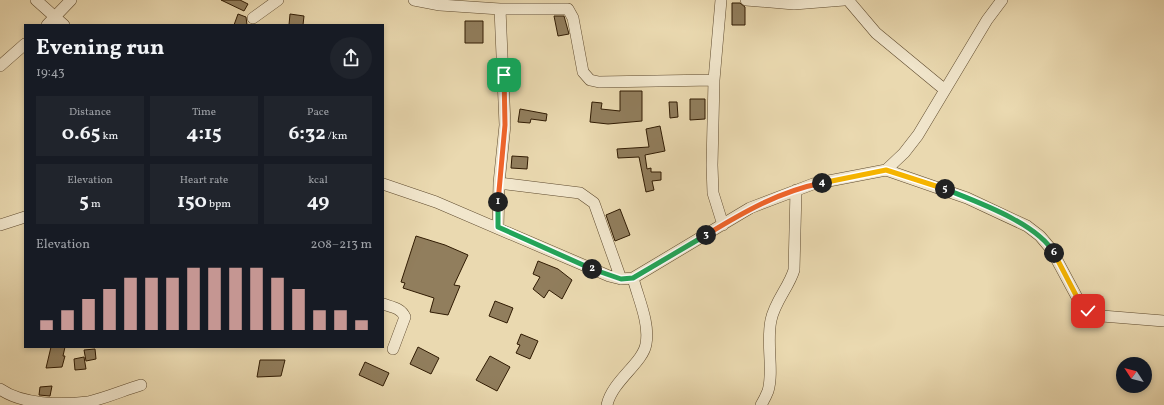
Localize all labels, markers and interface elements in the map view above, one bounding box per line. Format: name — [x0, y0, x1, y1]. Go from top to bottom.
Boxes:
text: Evening run — [36, 33, 165, 64]
button: share — [330, 37, 372, 79]
pin — [487, 58, 521, 92]
text: 19:43 — [36, 64, 65, 82]
icon: arrive — [493, 64, 515, 86]
text: Distance — [69, 105, 111, 120]
text: Time — [192, 105, 216, 120]
text: Pace — [307, 105, 329, 120]
text: 0.65 — [62, 120, 100, 148]
text: 4:15 — [186, 120, 222, 148]
text: 6:32 — [288, 120, 326, 148]
text: km — [100, 129, 118, 144]
text: /km — [326, 129, 348, 144]
text: Elevation — [67, 173, 113, 188]
text: Heart rate — [180, 173, 228, 188]
text: kcal — [308, 173, 328, 188]
pin: 4 — [812, 173, 832, 193]
text: 4 — [819, 175, 825, 190]
pin: 5 — [935, 179, 955, 199]
text: 5 — [942, 181, 948, 196]
text: 5 — [79, 188, 89, 216]
text: 150 — [177, 188, 207, 216]
text: 49 — [307, 188, 329, 216]
pin: 1 — [488, 192, 508, 212]
text: 1 — [496, 194, 500, 209]
text: m — [89, 197, 101, 212]
text: bpm — [207, 197, 231, 212]
pin: 3 — [696, 225, 716, 245]
text: 3 — [703, 227, 709, 242]
text: Elevation — [36, 236, 90, 254]
text: 208–213 m — [311, 236, 372, 254]
pin: 6 — [1044, 243, 1064, 263]
text: 6 — [1051, 245, 1057, 260]
pin: 2 — [582, 259, 602, 279]
text: 2 — [589, 261, 595, 276]
pin — [1071, 294, 1105, 328]
icon: check — [1077, 300, 1099, 322]
north arrow — [1116, 357, 1152, 393]
map controls — [1116, 357, 1152, 393]

